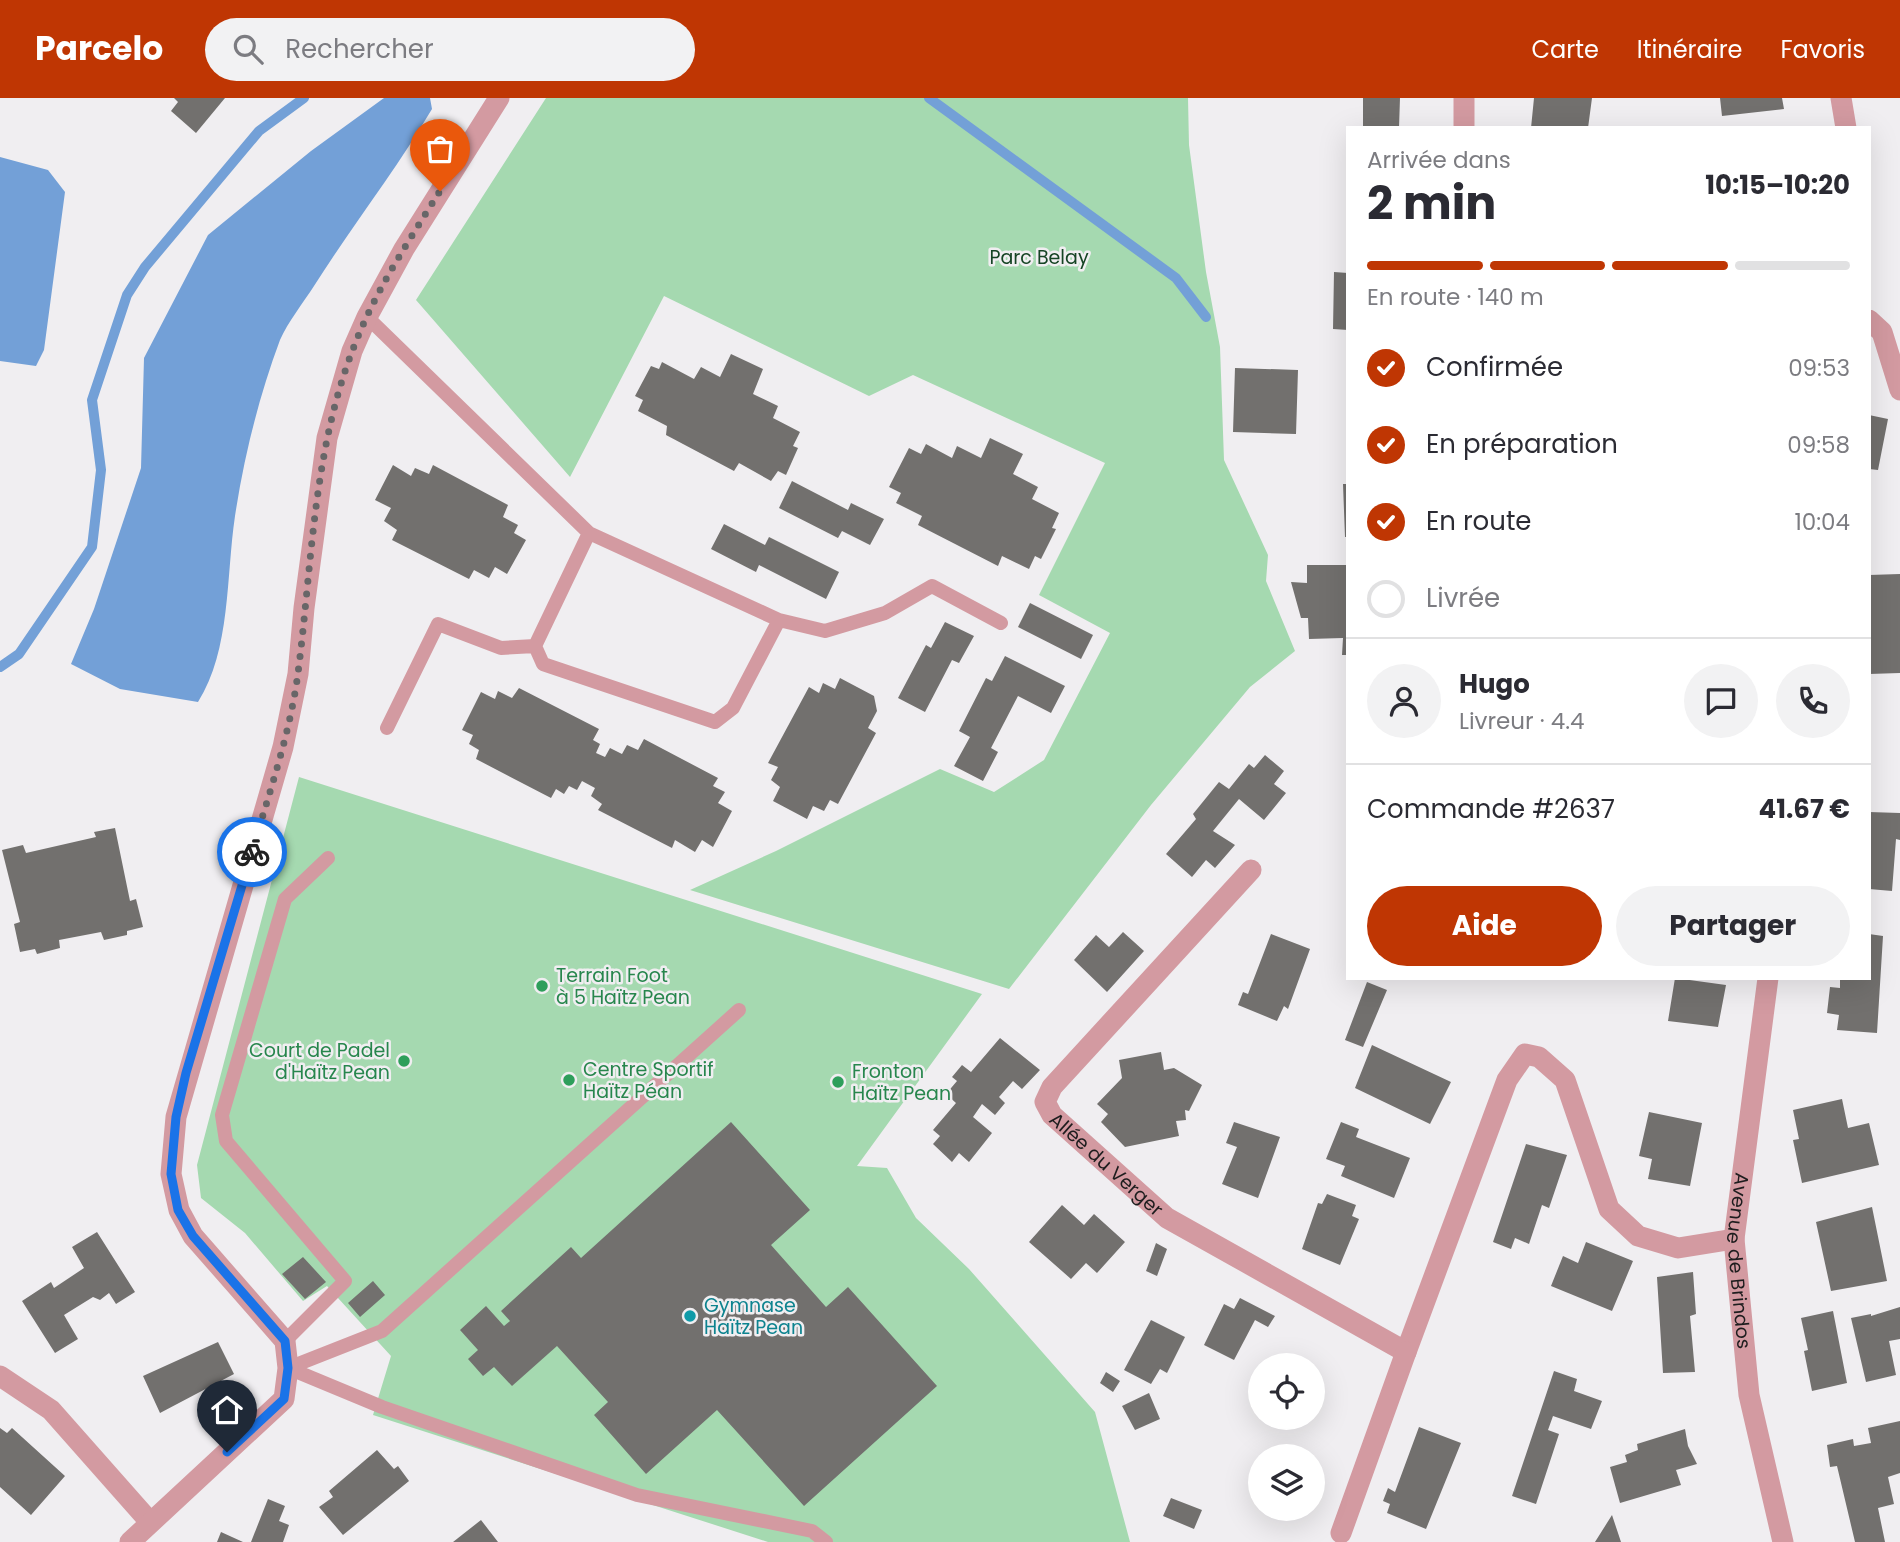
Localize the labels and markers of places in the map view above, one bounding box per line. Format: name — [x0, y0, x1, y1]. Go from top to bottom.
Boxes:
pin — [410, 119, 470, 191]
place label: Terrain Foot à 5 Haïtz Pean — [556, 962, 690, 1011]
marker: Terrain Foot à 5 Haïtz Pean — [534, 978, 550, 994]
place label: Court de Padel d'Haïtz Pean — [249, 1037, 390, 1086]
marker: Court de Padel d'Haïtz Pean — [396, 1053, 412, 1069]
place label: Centre Sportif Haïtz Péan — [583, 1056, 714, 1105]
place label: Fronton Haïtz Pean — [852, 1058, 951, 1107]
marker: Centre Sportif Haïtz Péan — [561, 1072, 577, 1088]
marker: Fronton Haïtz Pean — [830, 1074, 846, 1090]
place label: Gymnase Haïtz Pean — [704, 1292, 803, 1341]
marker: Gymnase Haïtz Pean — [682, 1308, 698, 1324]
pin — [197, 1380, 257, 1452]

